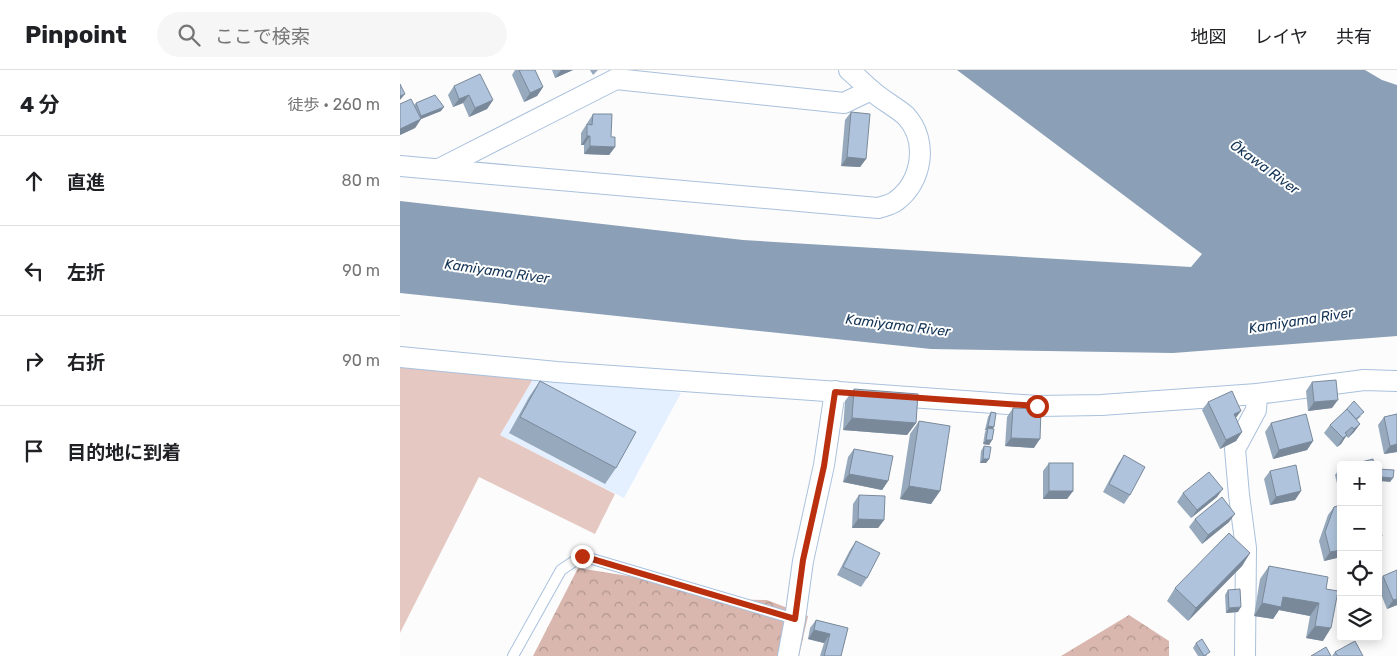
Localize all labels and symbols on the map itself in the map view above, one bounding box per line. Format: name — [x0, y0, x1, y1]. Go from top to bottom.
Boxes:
water label: Ōkawa River — [1227, 136, 1304, 198]
water label: Kamiyama River — [443, 256, 551, 287]
water label: Kamiyama River — [1248, 304, 1355, 337]
water label: Kamiyama River — [844, 311, 952, 340]
route start — [1026, 395, 1049, 418]
route end — [571, 545, 594, 568]

